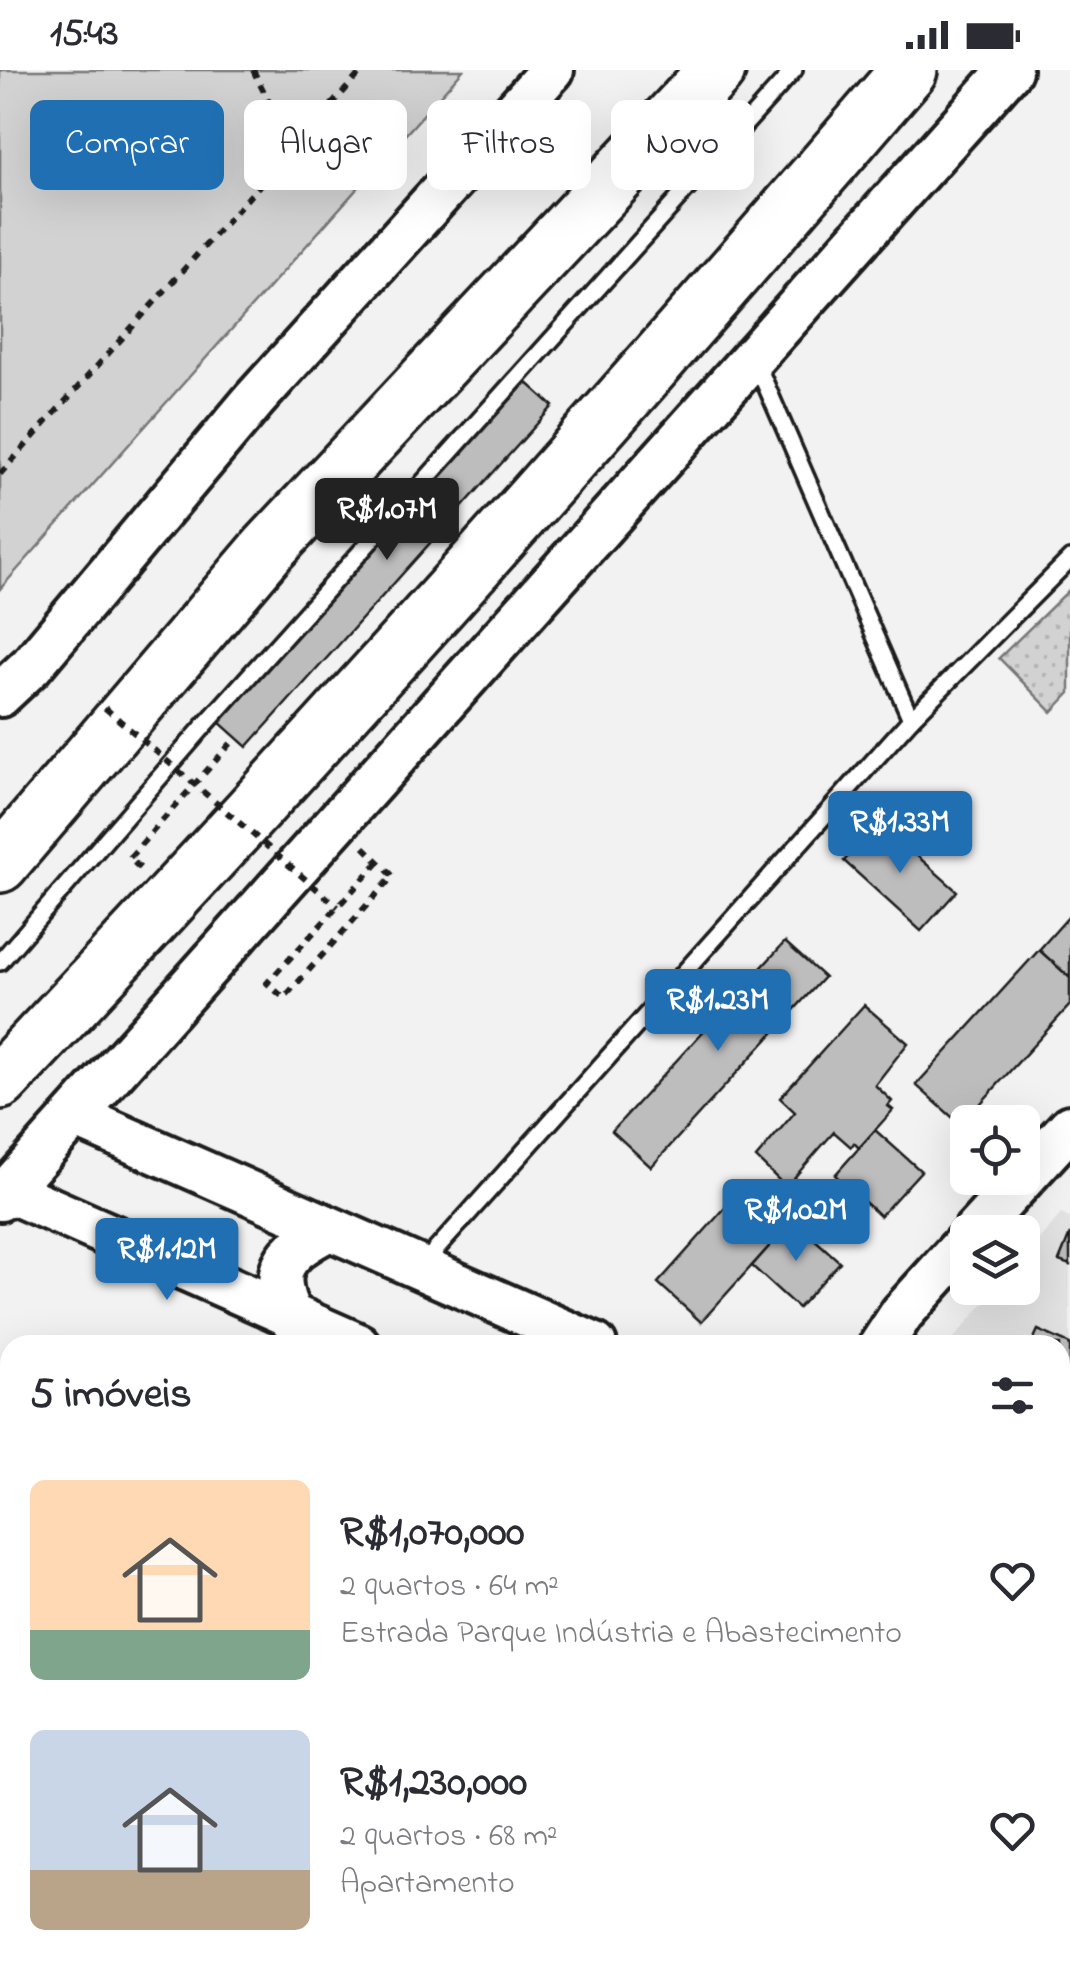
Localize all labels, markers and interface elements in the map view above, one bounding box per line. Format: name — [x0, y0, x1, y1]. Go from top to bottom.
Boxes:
text: 15:43 — [50, 7, 118, 63]
chip: Comprar — [30, 100, 224, 190]
chip: Alugar — [244, 100, 407, 190]
chip: Filtros — [427, 100, 591, 190]
chip: Novo — [611, 100, 754, 190]
pin: R$1.07M — [295, 478, 479, 563]
text: R$1.07M — [337, 487, 437, 534]
pin: R$1.33M — [808, 791, 992, 876]
text: R$1.33M — [850, 800, 950, 847]
pin: R$1.23M — [626, 969, 810, 1054]
text: R$1.23M — [667, 978, 769, 1025]
map controls — [950, 1105, 1040, 1305]
button: locate — [950, 1105, 1040, 1195]
pin: R$1.02M — [704, 1179, 888, 1264]
text: R$1.02M — [745, 1188, 847, 1235]
button: layers — [950, 1215, 1040, 1305]
pin: R$1.12M — [75, 1218, 259, 1303]
text: R$1.12M — [117, 1227, 217, 1274]
text: 5 imóveis — [30, 1365, 192, 1426]
icon: filters — [985, 1368, 1040, 1423]
text: R$1,070,000 — [340, 1503, 524, 1564]
icon: home — [110, 1520, 230, 1640]
icon: heart — [985, 1553, 1040, 1608]
text: 2 quartos · 64 m² — [340, 1564, 559, 1611]
text: Estrada Parque Indústria e Abastecimento — [340, 1611, 902, 1658]
text: R$1,230,000 — [340, 1753, 527, 1814]
icon: home — [110, 1770, 230, 1890]
icon: heart — [985, 1803, 1040, 1858]
text: 2 quartos · 68 m² — [340, 1814, 558, 1861]
text: Apartamento — [340, 1861, 515, 1908]

